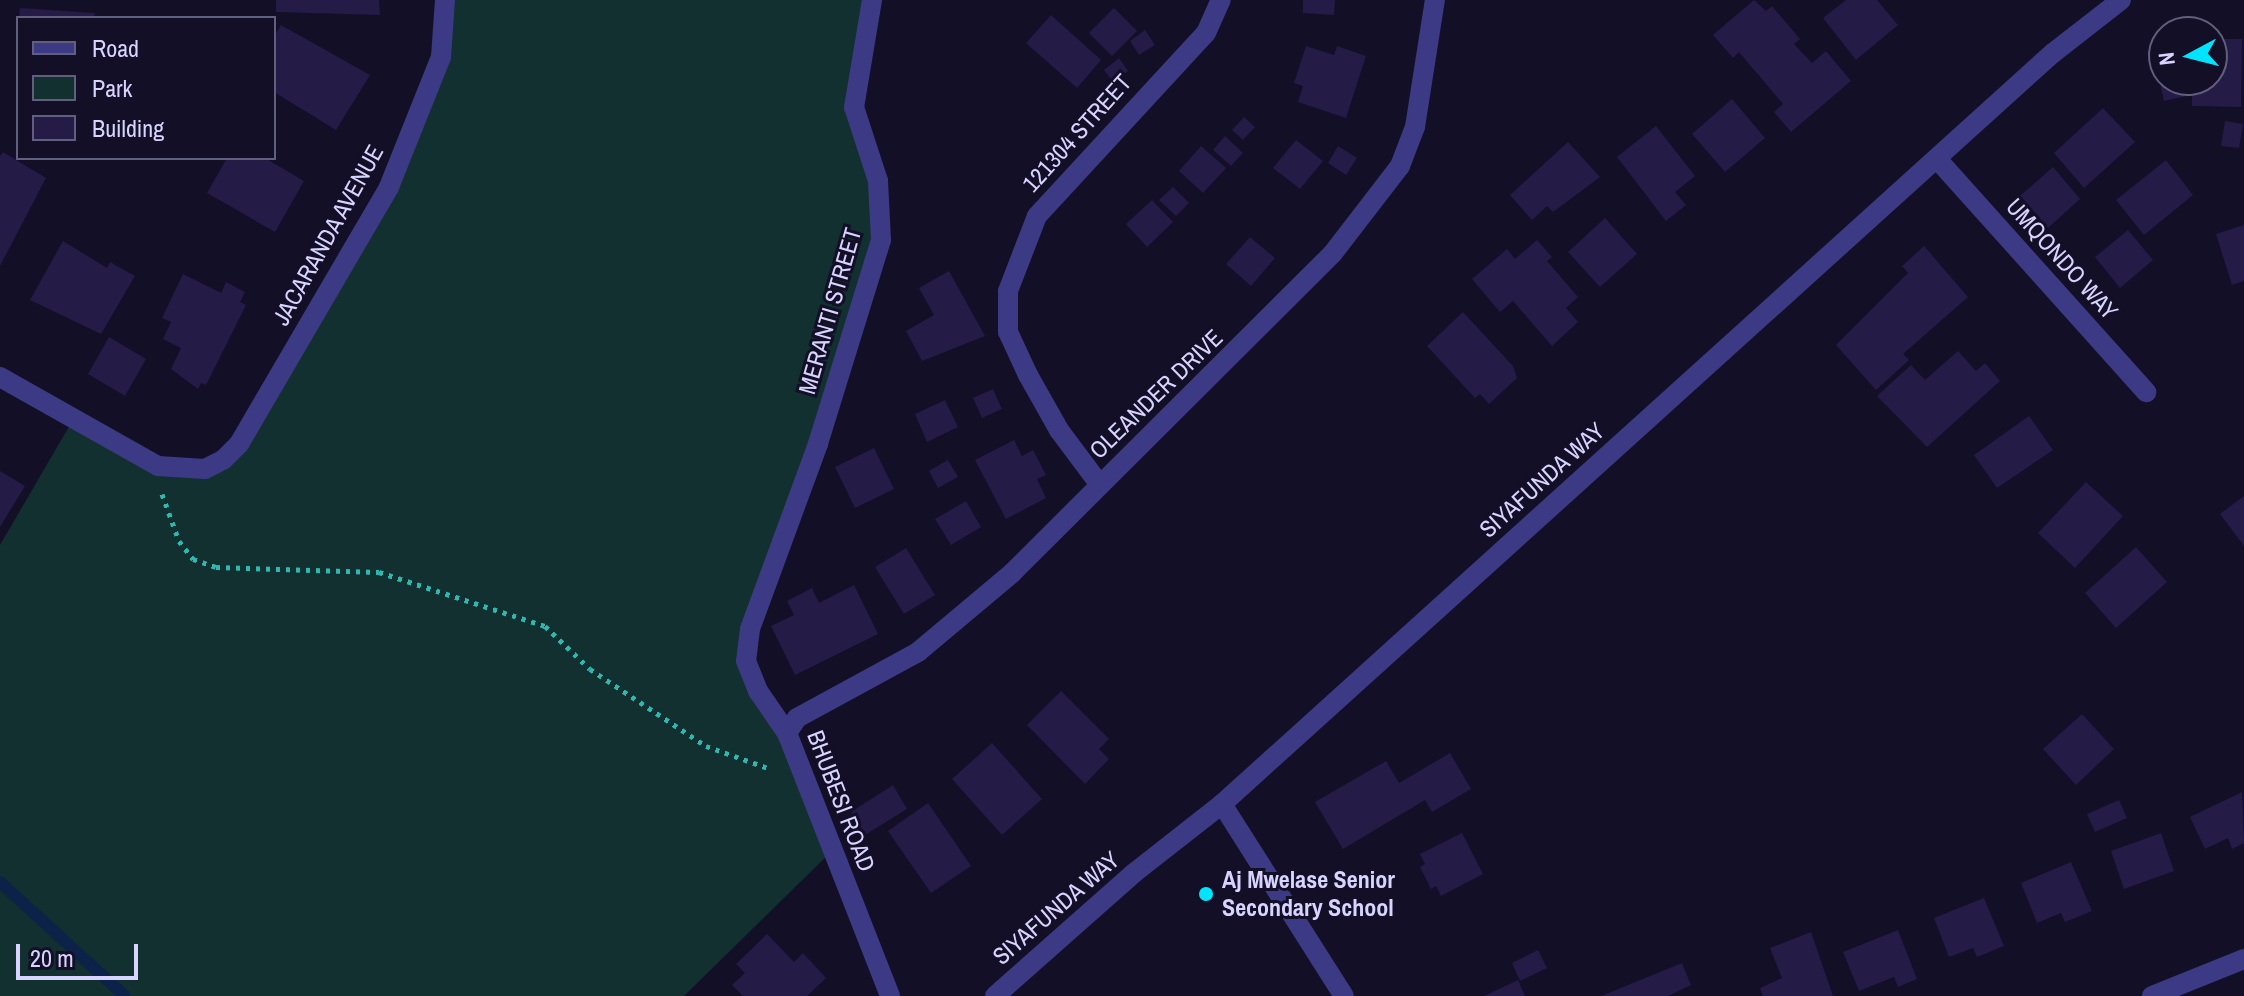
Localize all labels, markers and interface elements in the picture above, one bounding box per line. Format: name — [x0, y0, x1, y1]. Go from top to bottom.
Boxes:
legend — [16, 16, 276, 160]
north arrow — [2148, 16, 2228, 96]
text: Road — [92, 32, 139, 64]
text: N — [2150, 50, 2182, 67]
street label: 121304 STREET — [1017, 68, 1137, 198]
text: Park — [92, 72, 132, 104]
text: Building — [92, 112, 164, 144]
street label: JACARANDA AVENUE — [266, 139, 390, 331]
street label: UMQONDO WAY — [2000, 192, 2124, 326]
street label: MERANTI STREET — [792, 225, 868, 397]
street label: OLEANDER DRIVE — [1083, 323, 1229, 465]
street label: SIYAFUNDA WAY — [1473, 416, 1611, 544]
street label: BHUBESI ROAD — [801, 726, 881, 876]
street label: SIYAFUNDA WAY — [986, 845, 1126, 971]
place label: Aj Mwelase Senior Secondary School — [1222, 866, 1395, 922]
marker: Aj Mwelase Senior Secondary School — [1197, 885, 1215, 903]
scale bar — [20, 928, 142, 978]
text: 20 m — [30, 942, 74, 974]

